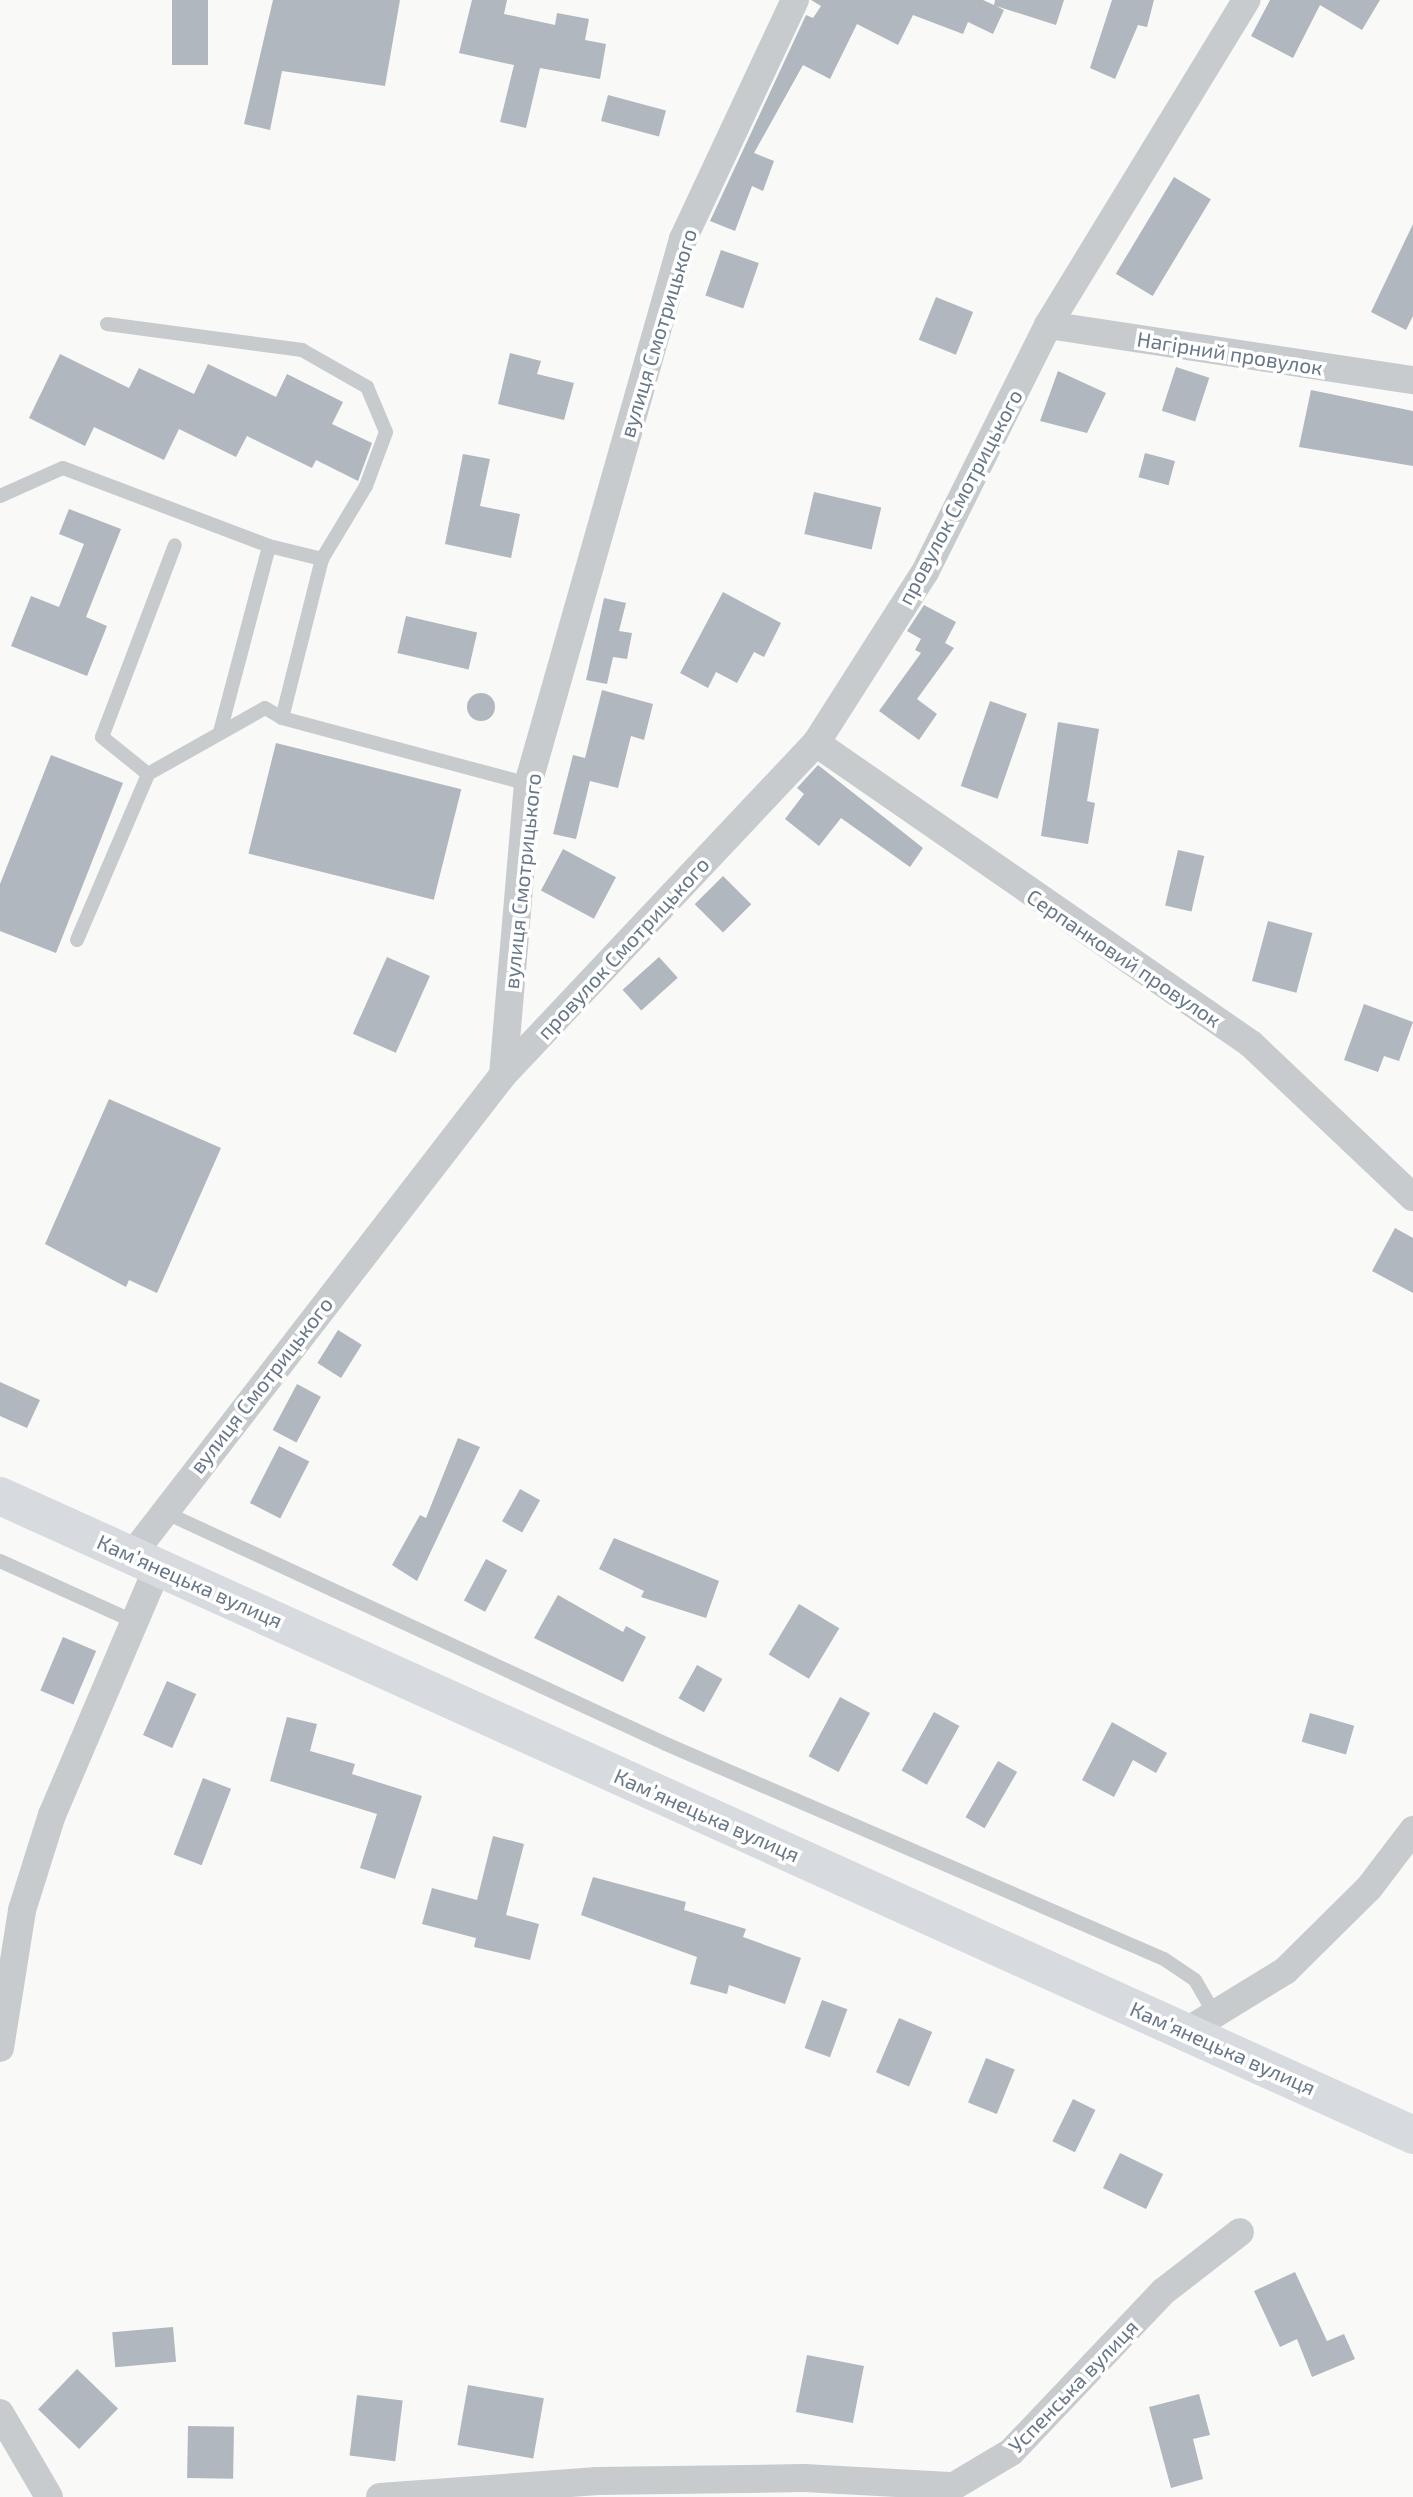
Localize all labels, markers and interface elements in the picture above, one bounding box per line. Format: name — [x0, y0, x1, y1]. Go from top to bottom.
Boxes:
street label: вулиця Смотрицького — [614, 226, 702, 440]
street label: Нагірний провулок — [1135, 326, 1325, 380]
street label: провулок Смотрицького — [892, 385, 1028, 609]
street label: вулиця Смотрицького — [498, 772, 546, 990]
street label: провулок Смотрицького — [532, 852, 714, 1044]
street label: Серпанковий провулок — [1022, 884, 1226, 1032]
street label: вулиця Смотрицького — [184, 1292, 338, 1478]
street label: Камʼянецька вулиця — [93, 1529, 287, 1633]
street label: Камʼянецька вулиця — [610, 1763, 804, 1867]
street label: Камʼянецька вулиця — [1126, 1996, 1320, 2100]
street label: Успенська вулиця — [1003, 2314, 1143, 2458]

